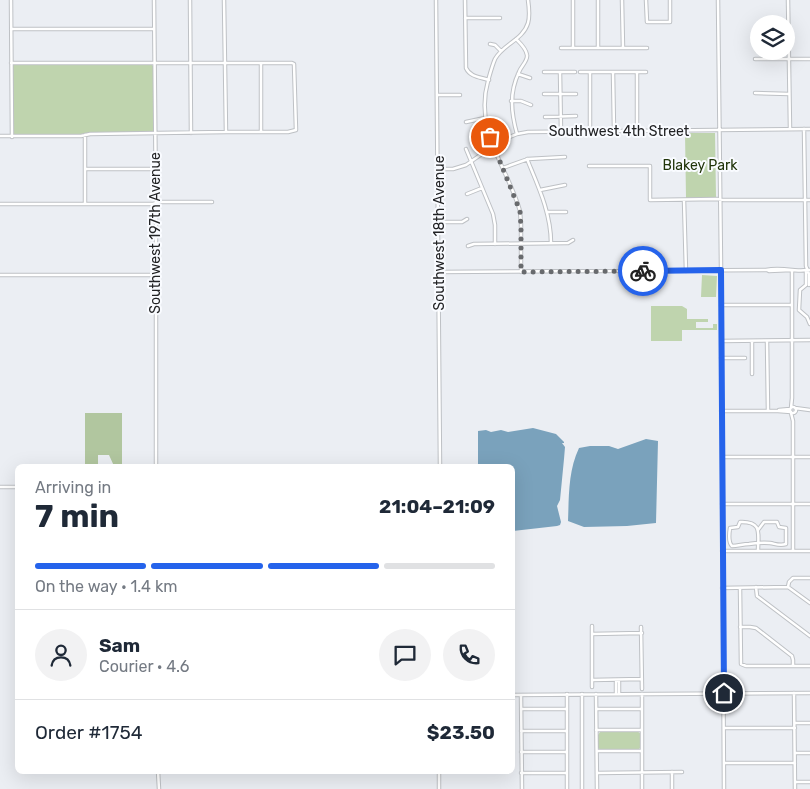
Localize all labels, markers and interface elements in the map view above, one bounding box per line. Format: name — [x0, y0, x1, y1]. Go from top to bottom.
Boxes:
map controls — [750, 15, 795, 60]
button: layers — [750, 15, 795, 60]
pin — [469, 116, 511, 158]
icon: bag — [476, 123, 504, 151]
street label: Southwest 4th Street — [549, 123, 690, 140]
street label: Southwest 197th Avenue — [147, 152, 164, 314]
street label: Southwest 18th Avenue — [431, 155, 448, 310]
park label: Blakey Park — [663, 157, 738, 174]
courier — [618, 246, 668, 296]
icon: bike — [629, 257, 657, 285]
text: Arriving in — [35, 478, 111, 497]
text: 21:04–21:09 — [379, 495, 495, 518]
text: 7 min — [35, 497, 119, 535]
text: On the way · 1.4 km — [35, 577, 177, 596]
button: person — [35, 629, 87, 681]
button: chat — [379, 629, 431, 681]
button: phone — [443, 629, 495, 681]
text: Sam — [99, 634, 140, 657]
text: Courier · 4.6 — [99, 657, 189, 676]
pin — [703, 672, 745, 714]
icon: home — [710, 679, 738, 707]
text: Order #1754 — [35, 721, 142, 744]
text: $23.50 — [427, 721, 495, 744]

